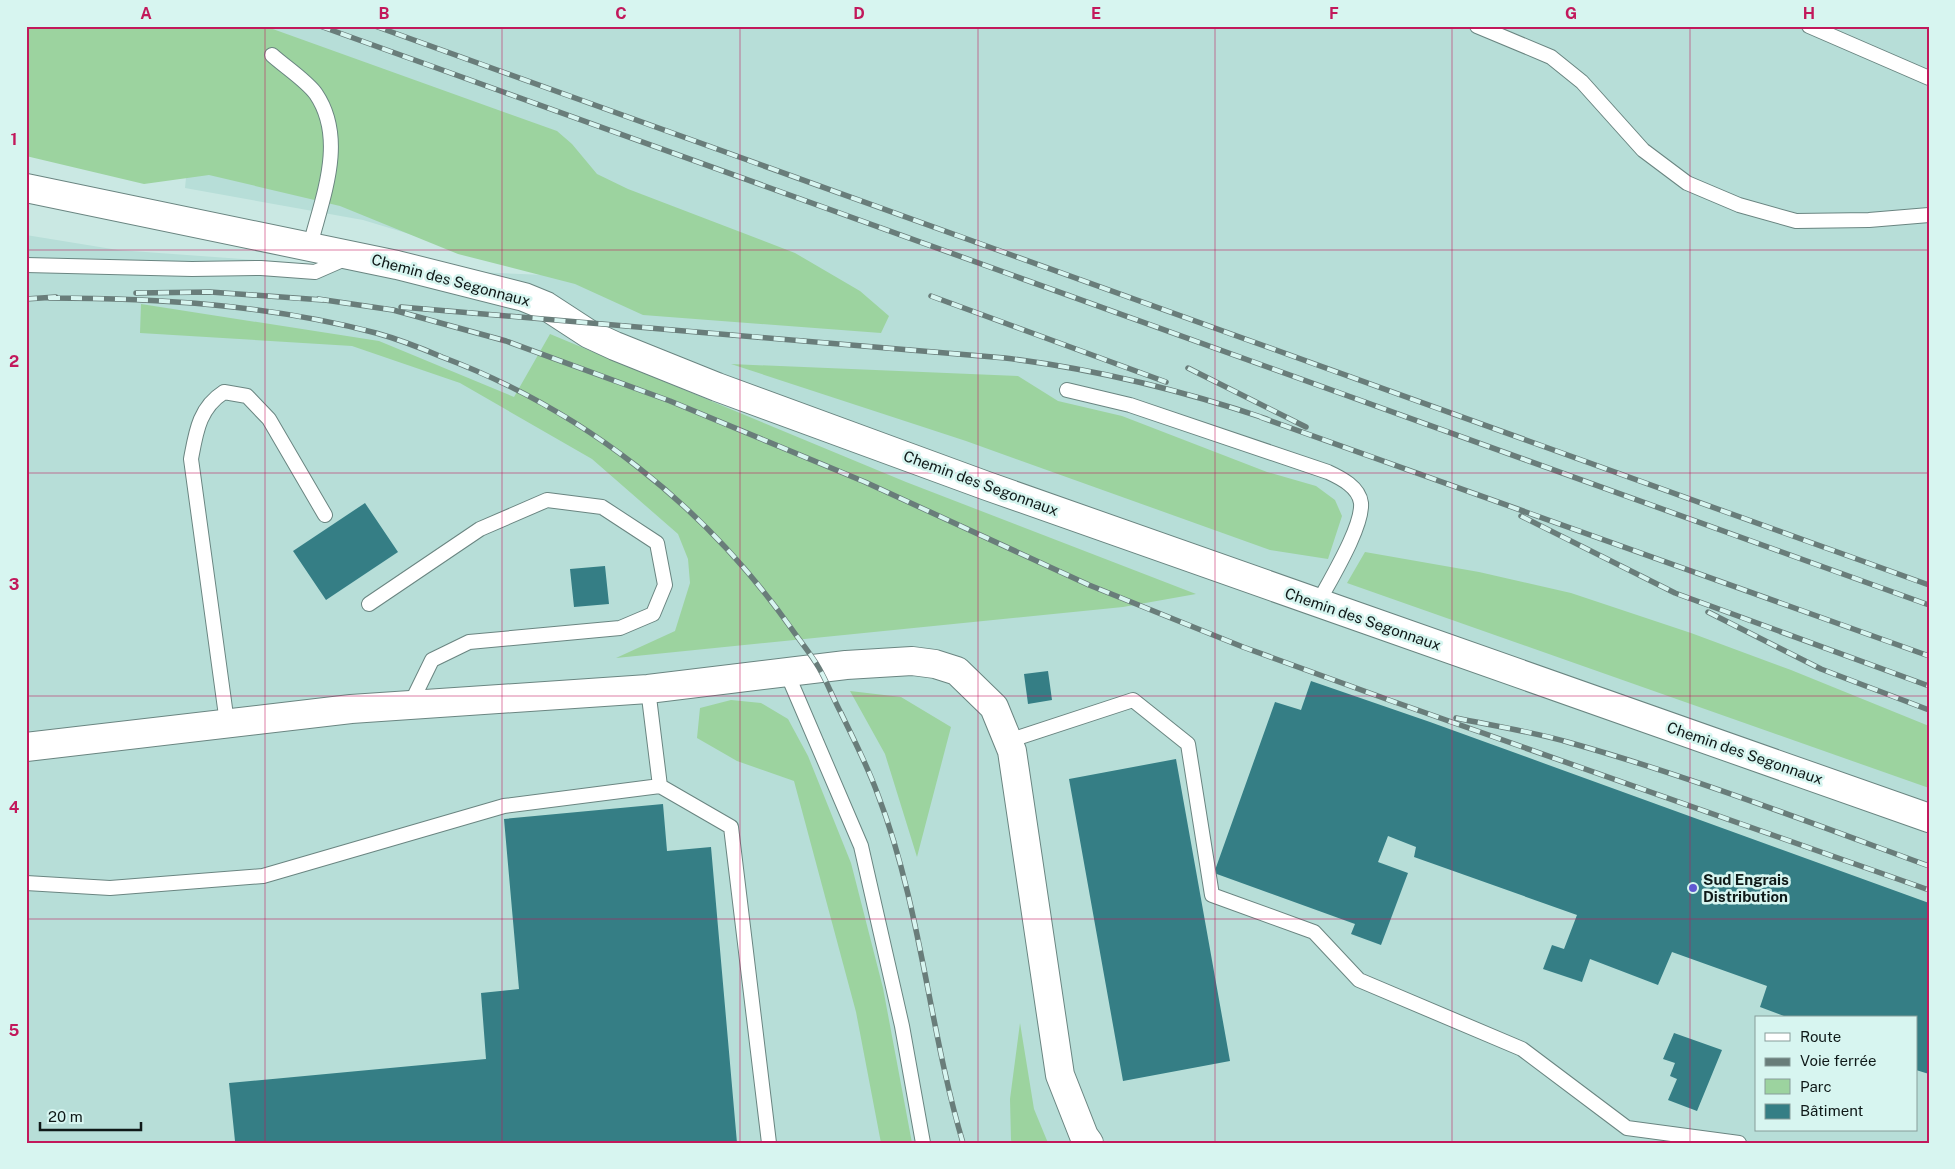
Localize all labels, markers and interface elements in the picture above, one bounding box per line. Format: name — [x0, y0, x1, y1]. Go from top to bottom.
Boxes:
text: A — [140, 4, 152, 23]
text: B — [379, 4, 390, 23]
text: C — [615, 4, 627, 23]
text: D — [853, 4, 865, 23]
text: E — [1091, 4, 1101, 23]
text: F — [1329, 4, 1339, 23]
text: G — [1565, 4, 1577, 23]
text: H — [1803, 4, 1815, 23]
text: 1 — [11, 130, 17, 149]
street label: Chemin des Segonnaux — [370, 251, 532, 309]
text: 2 — [9, 352, 19, 371]
street label: Chemin des Segonnaux — [901, 447, 1061, 519]
text: 3 — [9, 575, 19, 594]
street label: Chemin des Segonnaux — [1283, 584, 1443, 654]
street label: Chemin des Segonnaux — [1665, 718, 1825, 788]
text: 4 — [9, 798, 20, 817]
place label: Sud Engrais Distribution — [1703, 871, 1789, 905]
marker: Sud Engrais Distribution — [1687, 882, 1699, 894]
legend — [1755, 1016, 1918, 1132]
text: 5 — [9, 1021, 20, 1040]
text: Route — [1800, 1028, 1841, 1045]
text: Voie ferrée — [1800, 1052, 1877, 1069]
text: Parc — [1800, 1078, 1832, 1095]
scale bar — [40, 1099, 141, 1131]
text: Bâtiment — [1800, 1102, 1863, 1119]
text: 20 m — [48, 1108, 83, 1125]

